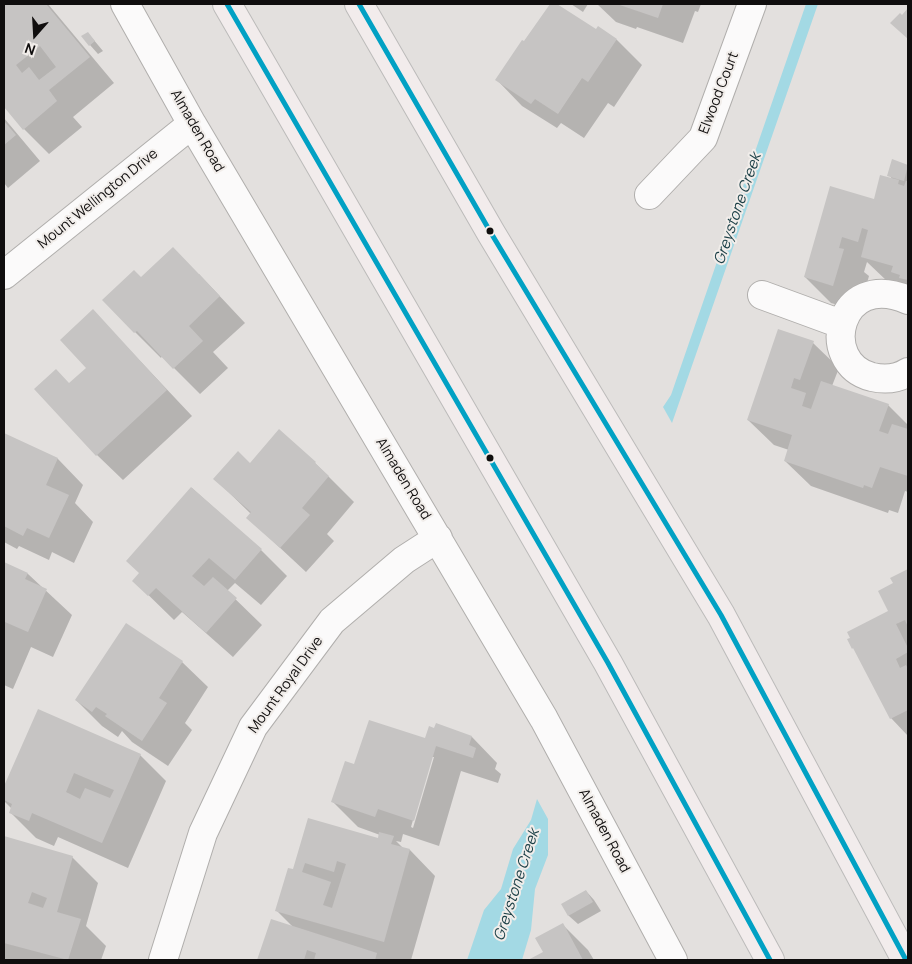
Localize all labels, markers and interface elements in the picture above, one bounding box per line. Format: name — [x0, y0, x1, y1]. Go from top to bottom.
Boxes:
north arrow — [10, 10, 60, 60]
text: N — [22, 39, 38, 60]
street label: Elwood Court — [696, 50, 742, 136]
street label: Almaden Road — [167, 87, 227, 175]
street label: Mount Wellington Drive — [35, 145, 161, 253]
water label: Greystone Creek — [711, 151, 765, 267]
unlabelled marker — [485, 226, 495, 236]
street label: Almaden Road — [372, 435, 434, 523]
unlabelled marker — [485, 453, 495, 463]
street label: Mount Royal Drive — [245, 633, 327, 737]
street label: Almaden Road — [575, 786, 633, 876]
water label: Greystone Creek — [490, 827, 544, 943]

